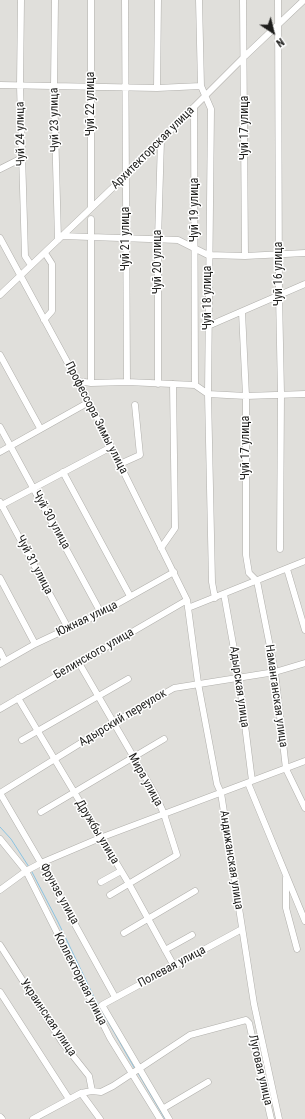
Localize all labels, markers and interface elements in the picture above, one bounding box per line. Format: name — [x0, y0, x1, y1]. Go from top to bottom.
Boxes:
north arrow — [253, 12, 293, 52]
text: N — [274, 35, 287, 49]
street label: Чуй 22 улица — [84, 72, 98, 136]
street label: Чуй 23 улица — [47, 88, 63, 152]
street label: Чуй 17 улица — [238, 96, 252, 160]
street label: Чуй 24 улица — [13, 102, 29, 166]
street label: Архитекторская улица — [108, 103, 198, 193]
street label: Чуй 19 улица — [188, 178, 202, 242]
street label: Чуй 21 улица — [119, 207, 133, 271]
street label: Чуй 20 улица — [151, 230, 165, 294]
street label: Чуй 16 улица — [272, 242, 286, 306]
street label: Чуй 18 улица — [201, 266, 215, 330]
street label: Профессора Зимы улица — [61, 359, 131, 477]
street label: Чуй 17 улица — [239, 416, 253, 480]
street label: Чуй 30 улица — [29, 488, 73, 552]
street label: Чуй 31 улица — [12, 533, 56, 597]
street label: Южная улица — [54, 598, 120, 640]
street label: Белинского улица — [51, 625, 137, 683]
street label: Наманганская улица — [262, 644, 290, 748]
street label: Адырская улица — [226, 645, 252, 729]
street label: Адырский переулок — [77, 686, 169, 750]
street label: Мира улица — [124, 751, 166, 809]
street label: Дружбы улица — [72, 797, 122, 867]
street label: Андижанская улица — [216, 809, 246, 911]
street label: Фрунзе улица — [36, 861, 82, 927]
street label: Коллекторная улица — [50, 930, 110, 1028]
street label: Полевая улица — [136, 943, 208, 991]
street label: Украинская улица — [17, 977, 79, 1059]
street label: Луговая улица — [245, 1033, 275, 1107]

